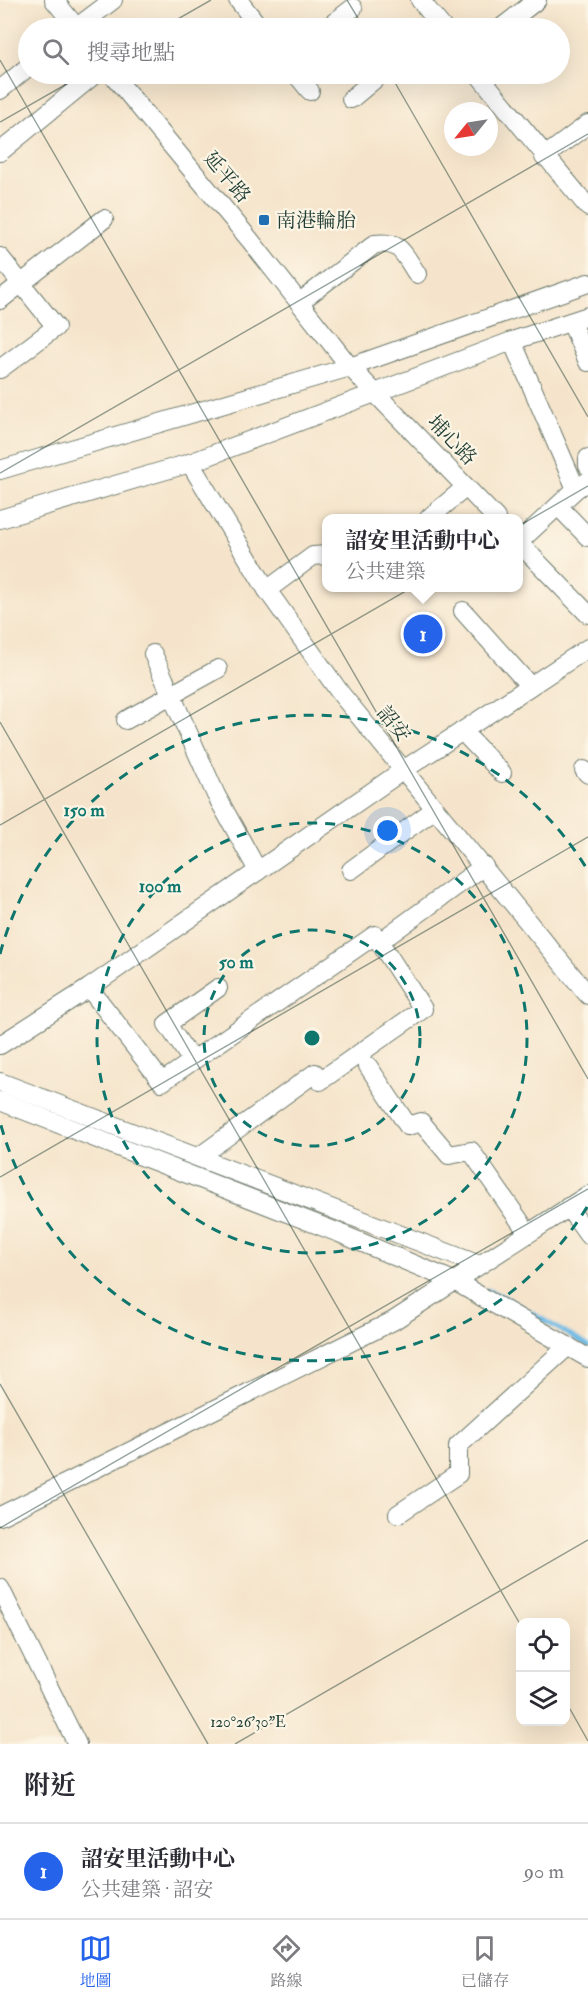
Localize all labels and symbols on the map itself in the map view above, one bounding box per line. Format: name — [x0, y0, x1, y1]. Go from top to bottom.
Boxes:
north arrow — [444, 102, 498, 156]
street label: 延平路 — [198, 146, 256, 208]
place label: 南港輪胎 — [276, 208, 356, 233]
marker: 南港輪胎 — [257, 213, 271, 227]
street label: 埔心路 — [422, 410, 482, 470]
pin: 1 — [404, 612, 442, 656]
street label: 詔安 — [372, 701, 416, 747]
text: 150 m — [63, 799, 106, 822]
your location — [373, 816, 402, 845]
text: 100 m — [139, 875, 182, 898]
text: 50 m — [219, 951, 254, 974]
centre of rings — [302, 1028, 322, 1048]
text: 120°26'30"E — [210, 1713, 286, 1732]

